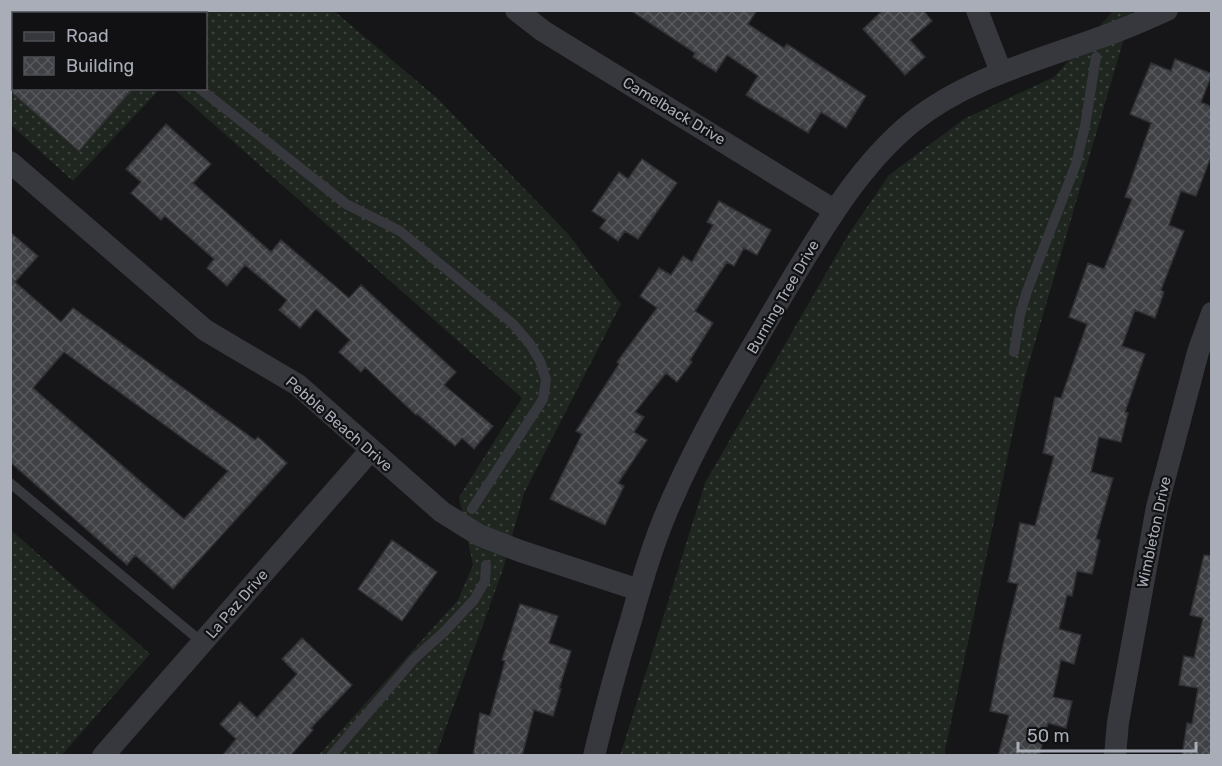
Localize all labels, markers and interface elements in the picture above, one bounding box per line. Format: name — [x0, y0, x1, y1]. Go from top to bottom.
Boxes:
legend — [12, 12, 207, 90]
text: Road — [66, 25, 109, 47]
text: Building — [66, 55, 134, 77]
street label: Camelback Drive — [619, 73, 729, 149]
street label: Burning Tree Drive — [743, 237, 823, 357]
street label: Pebble Beach Drive — [282, 373, 396, 475]
street label: Wimbleton Drive — [1133, 475, 1175, 589]
street label: La Paz Drive — [202, 566, 272, 642]
scale bar — [1018, 715, 1196, 753]
text: 50 m — [1027, 725, 1070, 747]

